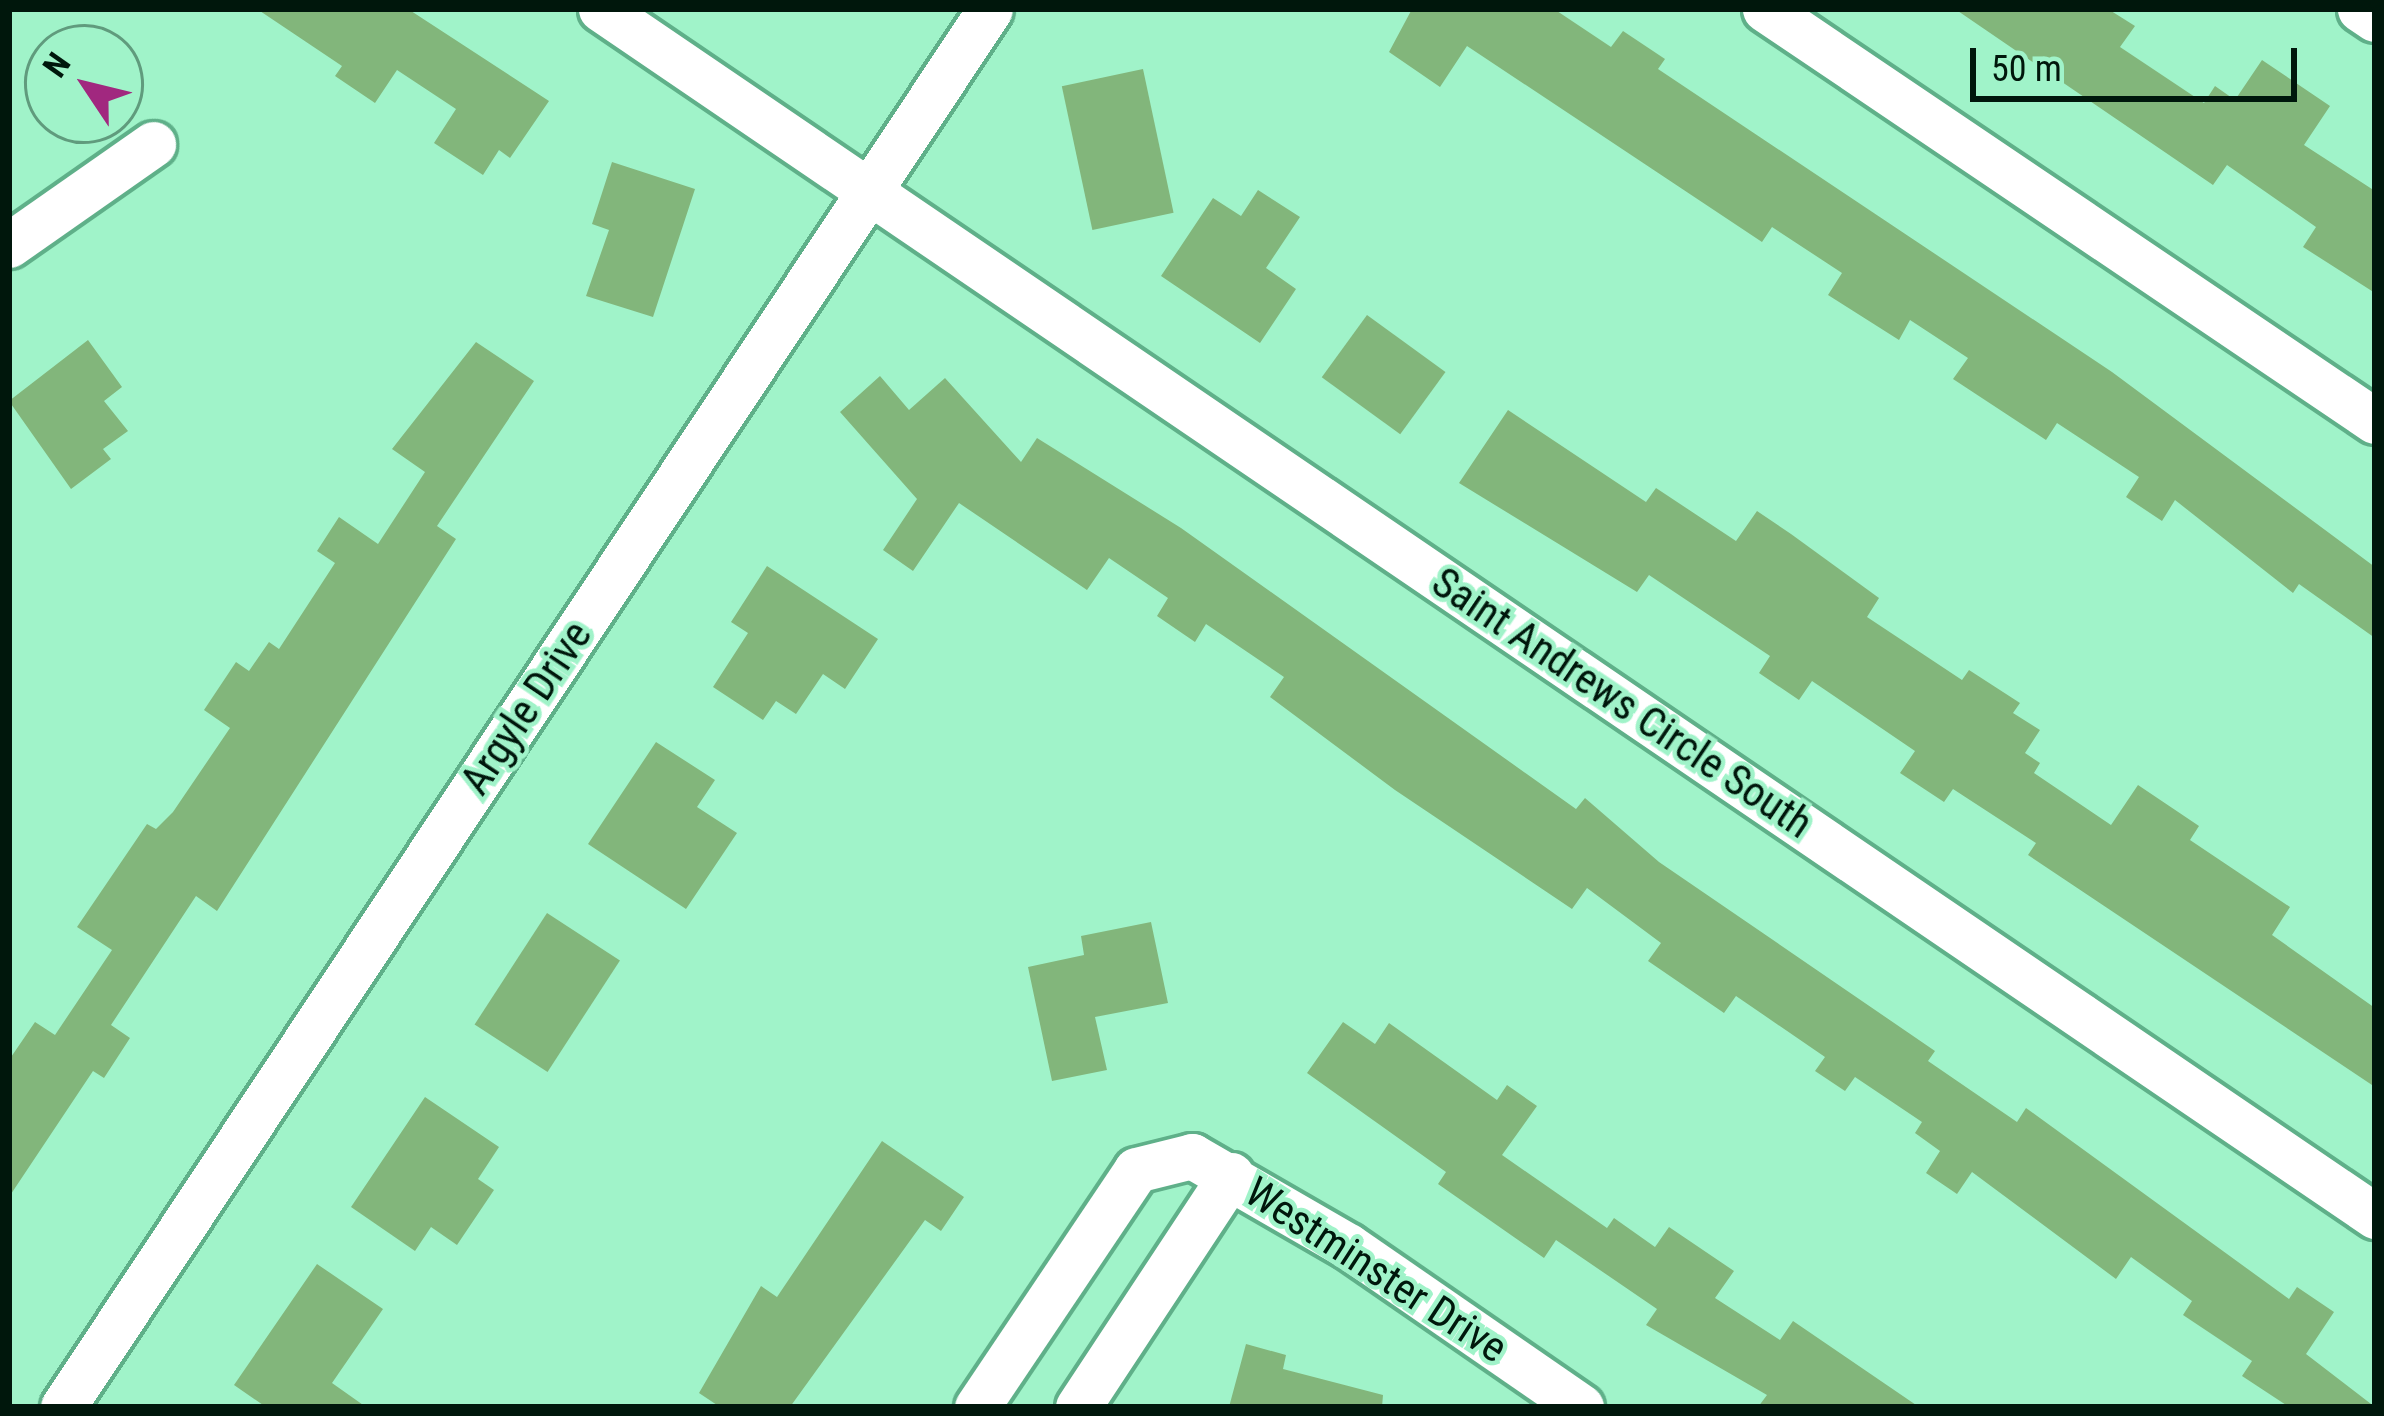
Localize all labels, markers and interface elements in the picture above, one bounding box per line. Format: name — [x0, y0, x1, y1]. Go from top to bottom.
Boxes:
north arrow — [24, 24, 144, 144]
scale bar — [1976, 24, 2303, 98]
text: N — [35, 45, 78, 84]
text: 50 m — [1991, 48, 2062, 90]
street label: Saint Andrews Circle South — [1422, 557, 1822, 849]
street label: Argyle Drive — [450, 612, 602, 804]
street label: Westminster Drive — [1236, 1167, 1516, 1373]

